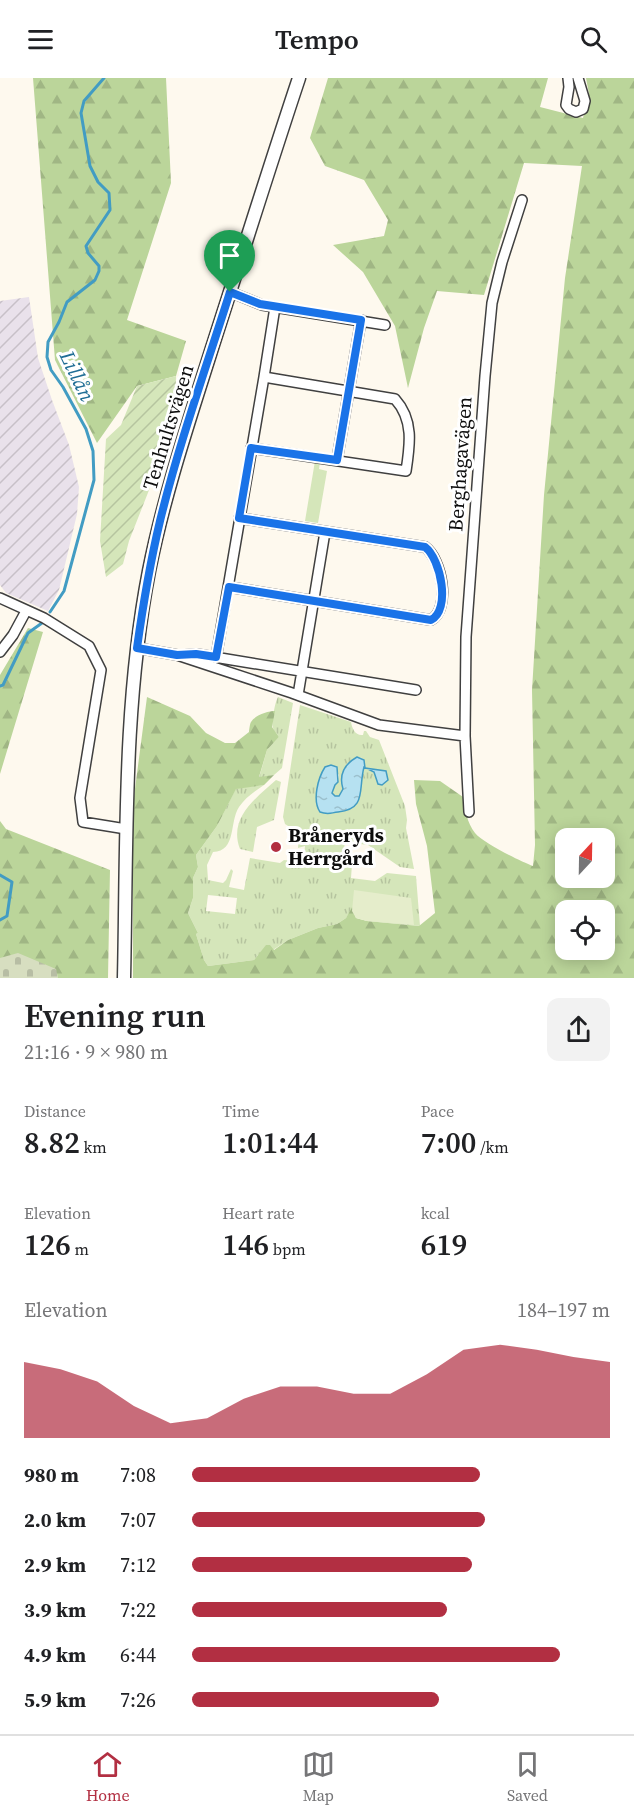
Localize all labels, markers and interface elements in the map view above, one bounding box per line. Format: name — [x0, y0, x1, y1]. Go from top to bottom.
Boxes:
text: Tempo — [275, 21, 359, 58]
icon: menu — [24, 23, 57, 56]
icon: search — [577, 23, 610, 56]
pin — [204, 230, 255, 292]
icon: arrive — [213, 239, 246, 272]
water label: Lillån — [52, 345, 102, 406]
street label: Tenhultsvägen — [136, 361, 200, 493]
street label: Berghagavägen — [441, 396, 479, 532]
place label: Bråneryds Herrgård — [288, 821, 384, 872]
north arrow — [555, 828, 615, 888]
map controls — [555, 828, 615, 960]
marker: Bråneryds Herrgård — [269, 840, 283, 854]
button: locate — [555, 900, 615, 960]
text: Evening run — [24, 993, 206, 1038]
button: share — [547, 998, 610, 1061]
text: 21:16 · 9 × 980 m — [24, 1038, 168, 1066]
text: Distance — [24, 1100, 86, 1122]
text: Time — [222, 1100, 259, 1122]
text: Pace — [421, 1100, 454, 1122]
text: 8.82 — [24, 1122, 80, 1163]
text: 1:01:44 — [222, 1122, 318, 1163]
text: 7:00 — [421, 1122, 476, 1163]
text: km — [80, 1136, 107, 1158]
text: /km — [476, 1136, 509, 1158]
text: Elevation — [24, 1202, 91, 1224]
text: Heart rate — [222, 1202, 295, 1224]
text: kcal — [421, 1202, 450, 1224]
text: 126 — [24, 1224, 71, 1265]
text: 146 — [222, 1224, 269, 1265]
text: 619 — [421, 1224, 467, 1265]
text: m — [71, 1238, 89, 1260]
text: bpm — [269, 1238, 306, 1260]
text: Elevation — [24, 1296, 108, 1324]
text: 184–197 m — [517, 1296, 610, 1324]
text: 980 m — [24, 1461, 79, 1489]
text: 7:08 — [120, 1461, 156, 1489]
text: 2.0 km — [24, 1506, 86, 1534]
text: 7:07 — [120, 1506, 156, 1534]
text: 2.9 km — [24, 1551, 86, 1579]
text: 7:12 — [120, 1551, 156, 1579]
text: 3.9 km — [24, 1596, 86, 1624]
text: 7:22 — [120, 1596, 156, 1624]
text: 4.9 km — [24, 1641, 86, 1669]
text: 6:44 — [120, 1641, 156, 1669]
text: 5.9 km — [24, 1686, 86, 1714]
text: 7:26 — [120, 1686, 156, 1714]
tab: Home — [86, 1748, 130, 1806]
tab: Map — [302, 1748, 335, 1806]
tab: Saved — [507, 1748, 548, 1806]

